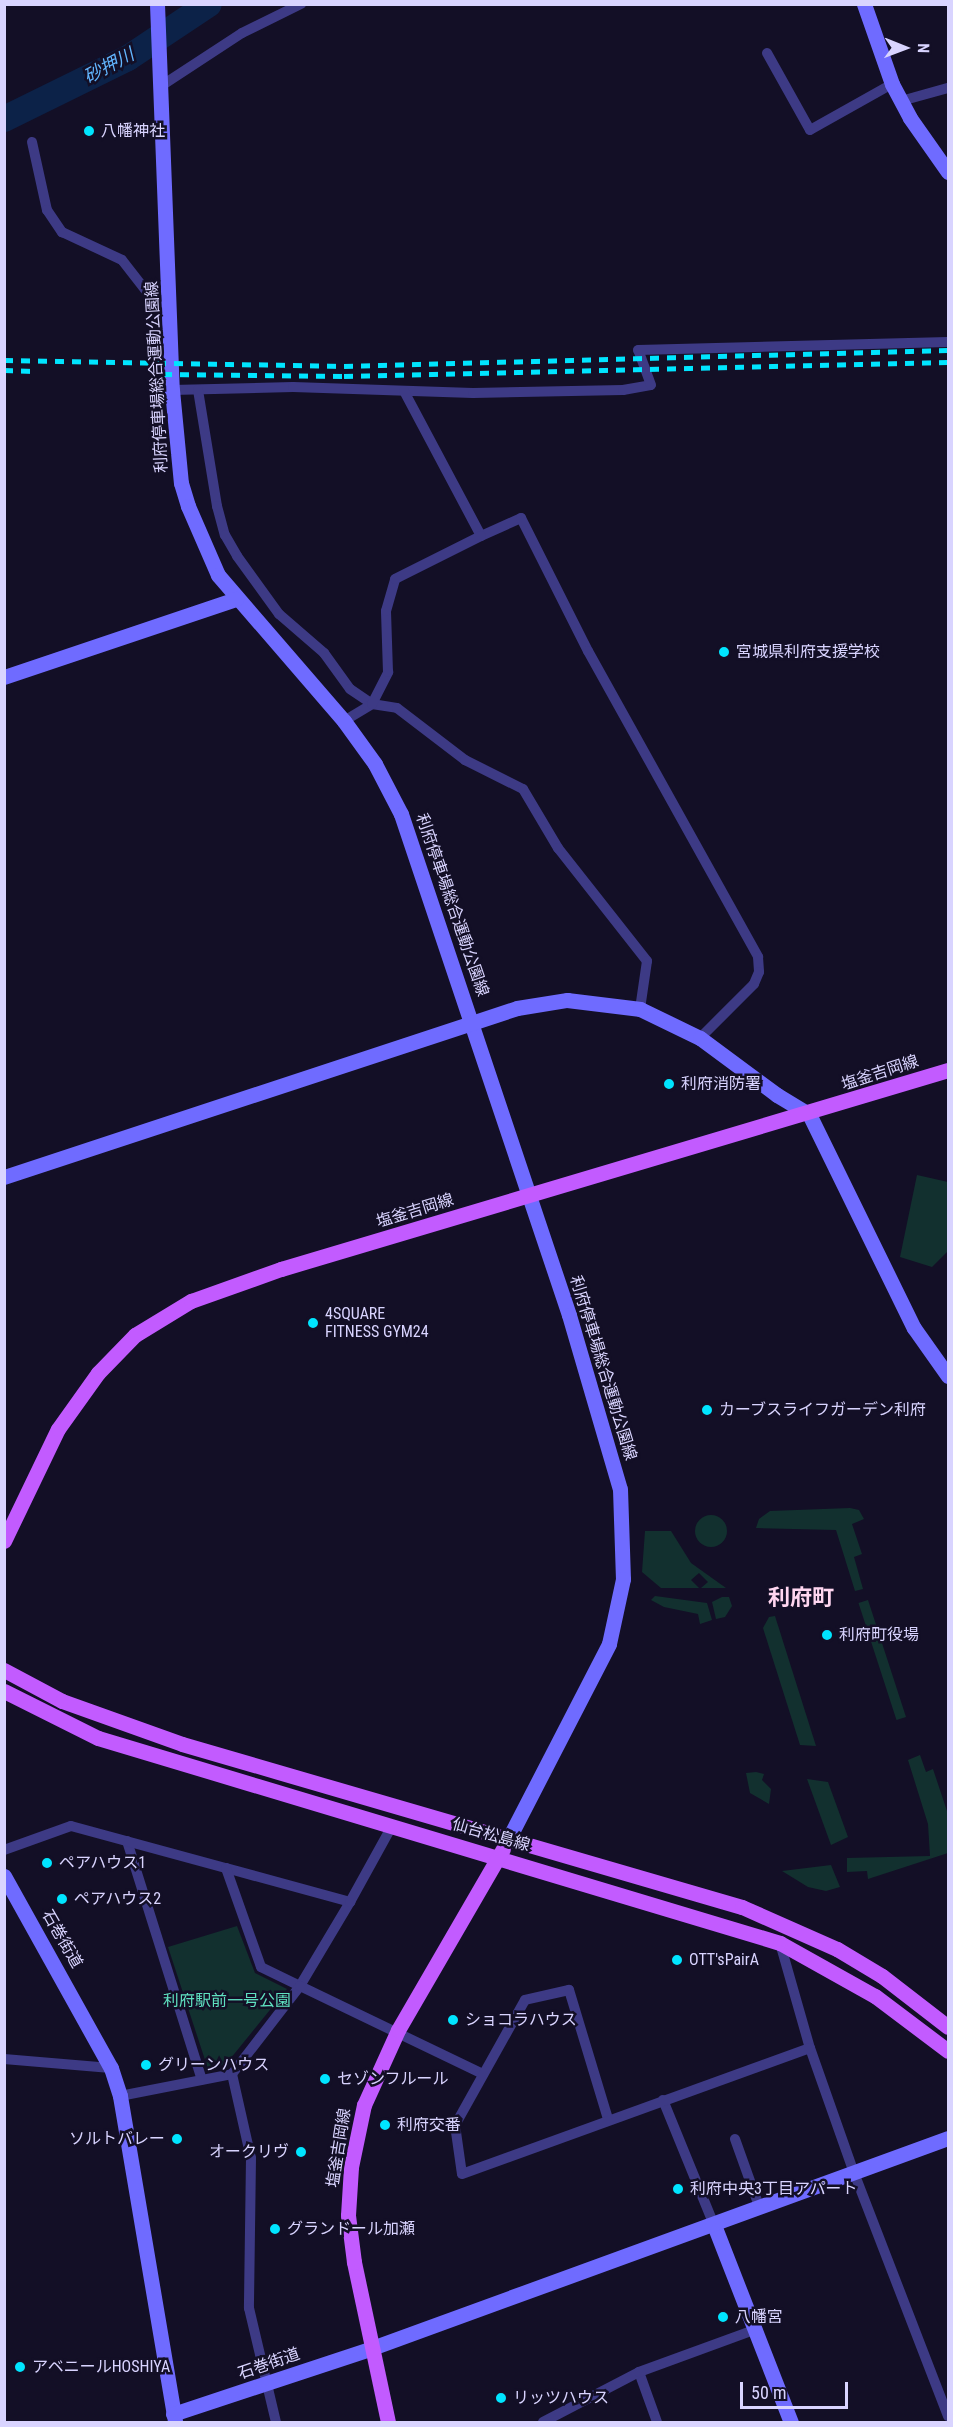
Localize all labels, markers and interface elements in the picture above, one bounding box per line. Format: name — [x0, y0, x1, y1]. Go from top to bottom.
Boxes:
north arrow — [875, 18, 935, 78]
text: N — [914, 43, 933, 53]
water label: 砂押川 — [80, 44, 138, 88]
place label: 八幡神社 — [101, 121, 165, 141]
marker: 八幡神社 — [82, 124, 96, 138]
street label: 利府停車場総合運動公園線 — [142, 281, 172, 473]
place label: 宮城県利府支援学校 — [736, 642, 880, 662]
marker: 宮城県利府支援学校 — [717, 645, 731, 659]
street label: 利府停車場総合運動公園線 — [412, 811, 492, 999]
street label: 塩釜吉岡線 — [839, 1052, 921, 1094]
place label: 利府消防署 — [681, 1074, 761, 1094]
marker: 利府消防署 — [662, 1077, 676, 1091]
street label: 塩釜吉岡線 — [374, 1190, 456, 1232]
street label: 利府停車場総合運動公園線 — [566, 1273, 640, 1463]
place label: 4SQUARE FITNESS GYM24 — [325, 1304, 429, 1342]
marker: 4SQUARE FITNESS GYM24 — [306, 1316, 320, 1330]
place label: カーブスライフガーデン利府 — [719, 1400, 927, 1420]
marker: カーブスライフガーデン利府 — [700, 1403, 714, 1417]
district label: 利府町 — [768, 1585, 834, 1611]
place label: 利府町役場 — [839, 1625, 919, 1645]
marker: 利府町役場 — [820, 1628, 834, 1642]
street label: 仙台松島線 — [450, 1815, 532, 1855]
place label: ペアハウス1 — [59, 1853, 147, 1873]
marker: ペアハウス1 — [40, 1856, 54, 1870]
place label: ペアハウス2 — [74, 1889, 162, 1909]
marker: ペアハウス2 — [55, 1892, 69, 1906]
street label: 石巻街道 — [38, 1906, 86, 1972]
place label: OTT'sPairA — [689, 1950, 759, 1970]
marker: OTT'sPairA — [670, 1953, 684, 1967]
park label: 利府駅前一号公園 — [163, 1991, 291, 2011]
place label: ショコラハウス — [465, 2010, 577, 2030]
marker: ショコラハウス — [446, 2013, 460, 2027]
place label: グリーンハウス — [158, 2055, 270, 2075]
marker: グリーンハウス — [139, 2058, 153, 2072]
place label: セゾンフルール — [337, 2069, 449, 2089]
marker: セゾンフルール — [318, 2072, 332, 2086]
street label: 塩釜吉岡線 — [323, 2107, 355, 2189]
place label: 利府交番 — [397, 2115, 461, 2135]
marker: 利府交番 — [378, 2118, 392, 2132]
place label: ソルトバレー — [69, 2129, 165, 2149]
marker: ソルトバレー — [170, 2132, 184, 2146]
place label: オークリヴ — [209, 2142, 289, 2162]
marker: オークリヴ — [294, 2145, 308, 2159]
place label: 利府中央3丁目アパート — [690, 2179, 858, 2199]
marker: 利府中央3丁目アパート — [671, 2182, 685, 2196]
place label: グランドール加瀬 — [287, 2219, 415, 2239]
marker: グランドール加瀬 — [268, 2222, 282, 2236]
place label: 八幡宮 — [735, 2307, 783, 2327]
marker: 八幡宮 — [716, 2310, 730, 2324]
street label: 石巻街道 — [236, 2345, 302, 2383]
place label: アベニールHOSHIYA — [32, 2357, 170, 2377]
marker: アベニールHOSHIYA — [13, 2360, 27, 2374]
scale bar — [743, 2370, 851, 2408]
text: 50 m — [751, 2382, 786, 2403]
place label: リッツハウス — [513, 2388, 609, 2408]
marker: リッツハウス — [494, 2391, 508, 2405]

